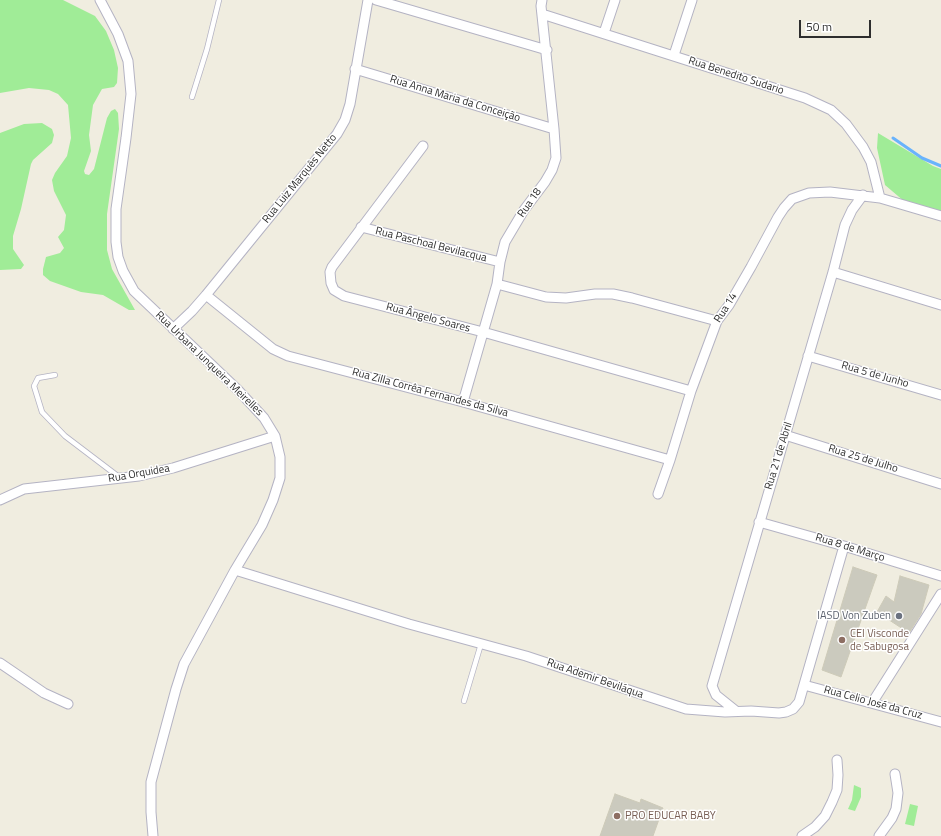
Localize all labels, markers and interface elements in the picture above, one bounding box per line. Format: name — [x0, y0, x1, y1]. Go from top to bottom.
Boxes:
scale bar — [801, 12, 873, 38]
text: 50 m — [806, 17, 832, 36]
street label: Rua Benedito Sudario — [687, 54, 785, 98]
street label: Rua Anna Maria da Conceição — [388, 73, 522, 125]
street label: Rua Luiz Marquês Netto — [260, 132, 340, 226]
street label: Rua 18 — [515, 186, 545, 220]
street label: Rua Paschoal Bevilacqua — [374, 225, 488, 265]
street label: Rua 14 — [712, 291, 740, 325]
street label: Rua Ângelo Soares — [384, 300, 472, 336]
street label: Rua Urbana Junqueira Meirelles — [152, 309, 266, 419]
street label: Rua 5 de Junho — [840, 359, 910, 391]
street label: Rua Zilla Corrêa Fernandes da Silva — [351, 366, 509, 420]
street label: Rua 21 de Abril — [762, 421, 796, 491]
street label: Rua 25 de Julho — [826, 442, 900, 476]
street label: Rua Orquidea — [107, 462, 171, 486]
street label: Rua 8 de Março — [814, 531, 886, 565]
place label: IASD Von Zuben — [817, 609, 891, 623]
marker: IASD Von Zuben — [894, 611, 904, 621]
place label: CEI Visconde de Sabugosa — [850, 627, 909, 653]
marker: CEI Visconde de Sabugosa — [837, 635, 847, 645]
street label: Rua Ademir Beviláqua — [545, 656, 645, 702]
street label: Rua Celio José da Cruz — [822, 683, 924, 723]
place label: PRO EDUCAR BABY — [625, 809, 716, 823]
marker: PRO EDUCAR BABY — [612, 811, 622, 821]

